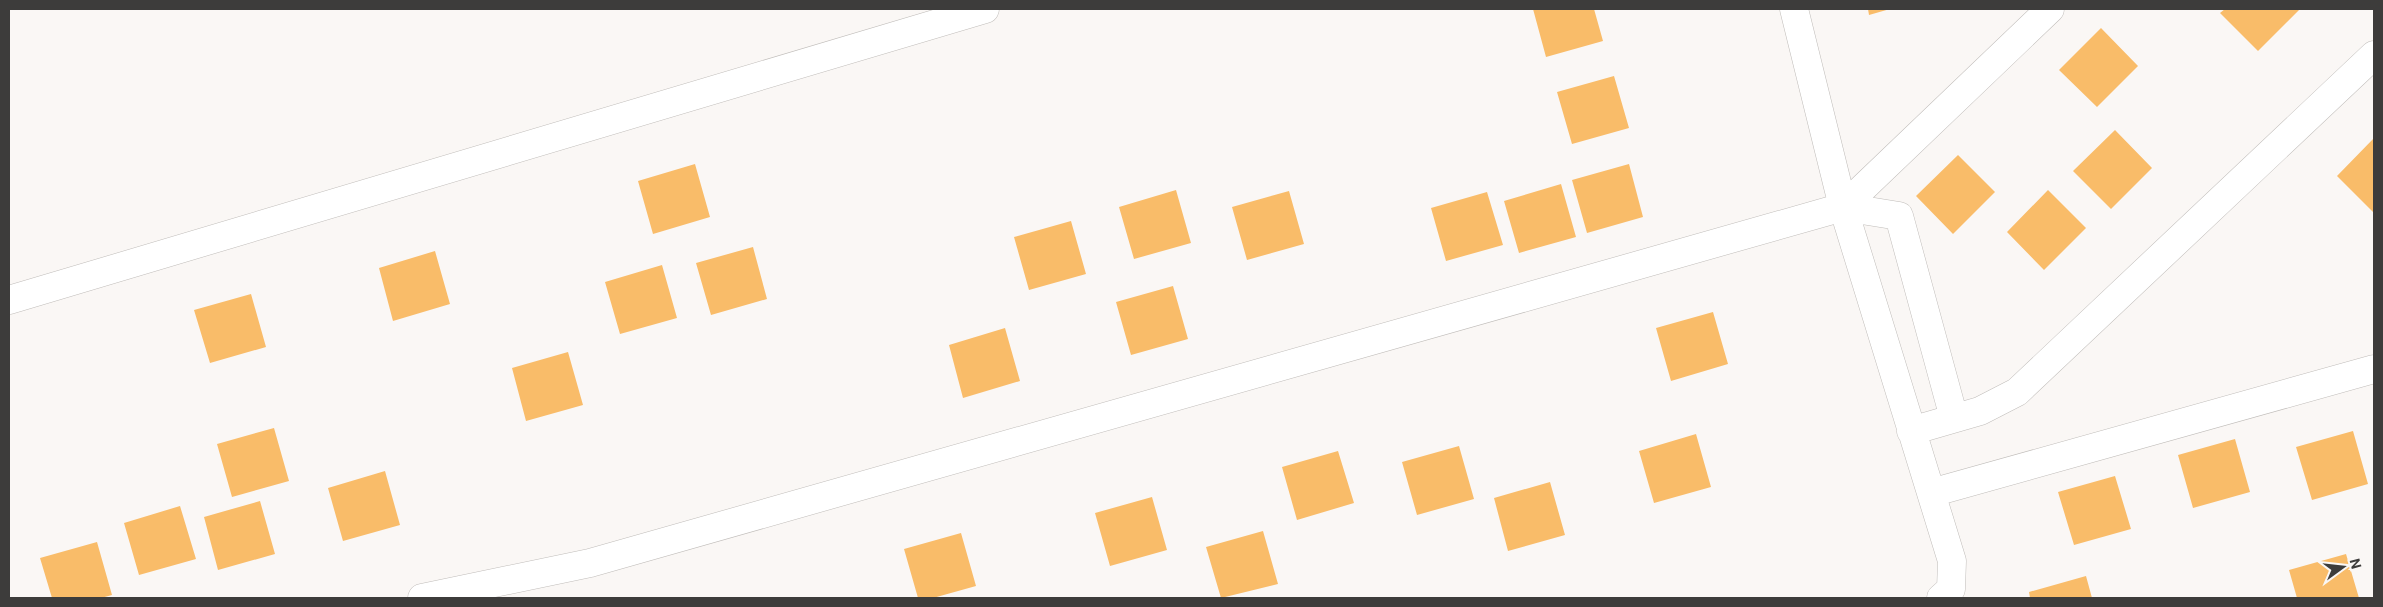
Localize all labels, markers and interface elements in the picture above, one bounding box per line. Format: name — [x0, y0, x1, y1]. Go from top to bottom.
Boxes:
north arrow — [2318, 542, 2368, 592]
text: N — [2347, 557, 2365, 570]

